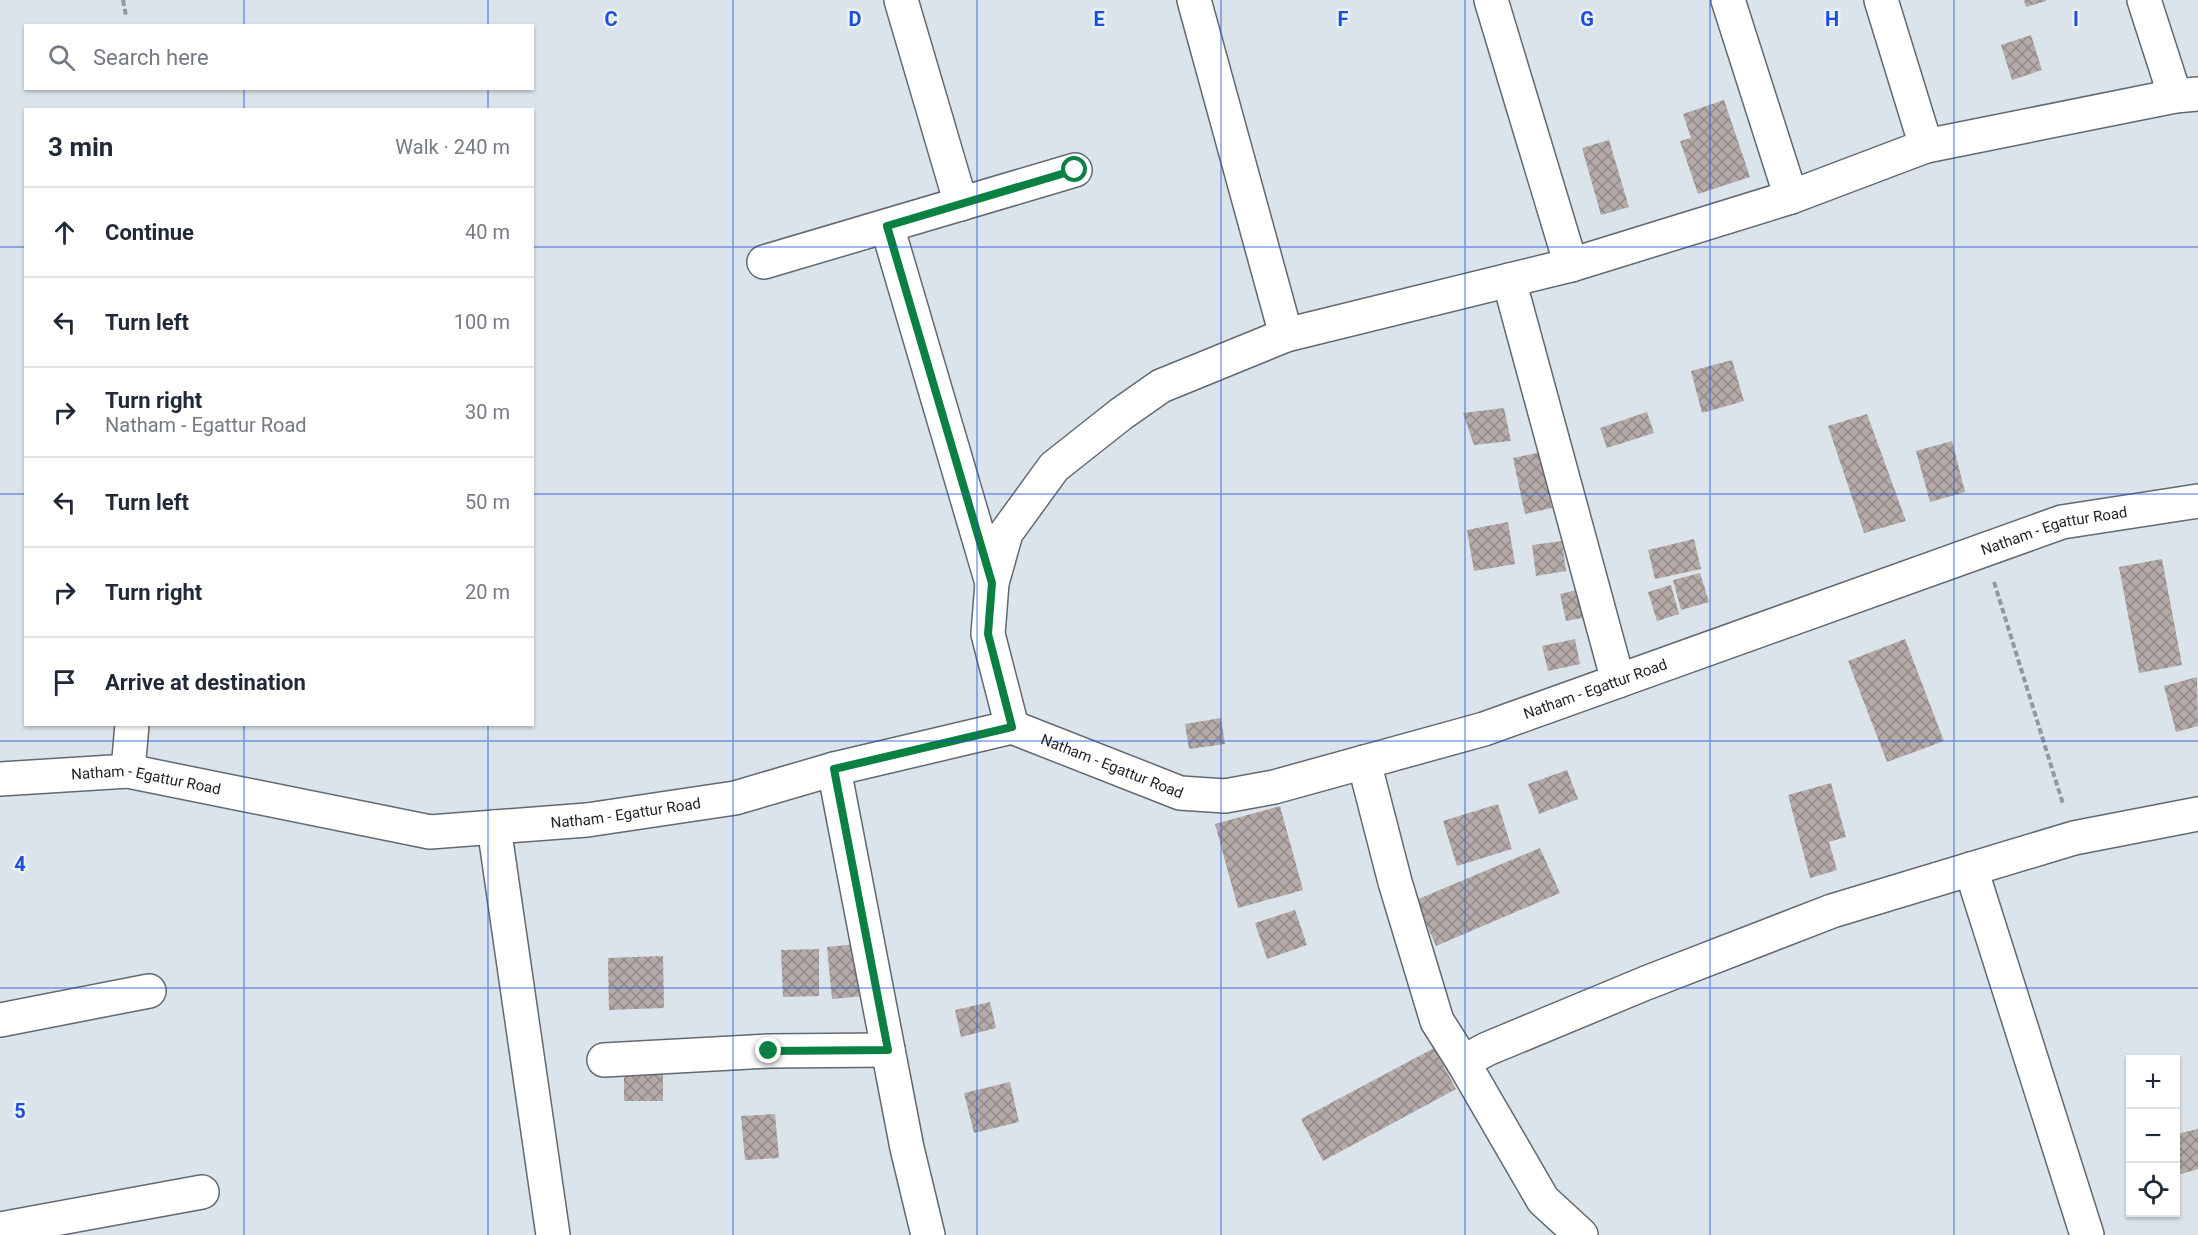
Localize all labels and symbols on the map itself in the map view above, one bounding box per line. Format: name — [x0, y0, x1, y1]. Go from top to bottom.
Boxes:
text: C — [604, 7, 618, 31]
text: D — [849, 7, 862, 31]
text: E — [1093, 7, 1105, 31]
text: F — [1338, 7, 1349, 31]
text: G — [1580, 7, 1594, 31]
text: H — [1825, 7, 1839, 31]
text: I — [2073, 7, 2079, 31]
route start — [1061, 156, 1087, 182]
street label: Natham - Egattur Road — [1979, 503, 2129, 559]
street label: Natham - Egattur Road — [1521, 655, 1670, 723]
street label: Natham - Egattur Road — [1038, 730, 1186, 802]
street label: Natham - Egattur Road — [71, 762, 222, 799]
street label: Natham - Egattur Road — [550, 794, 702, 832]
text: 4 — [14, 852, 26, 876]
route end — [755, 1037, 781, 1063]
text: 5 — [14, 1099, 26, 1123]

